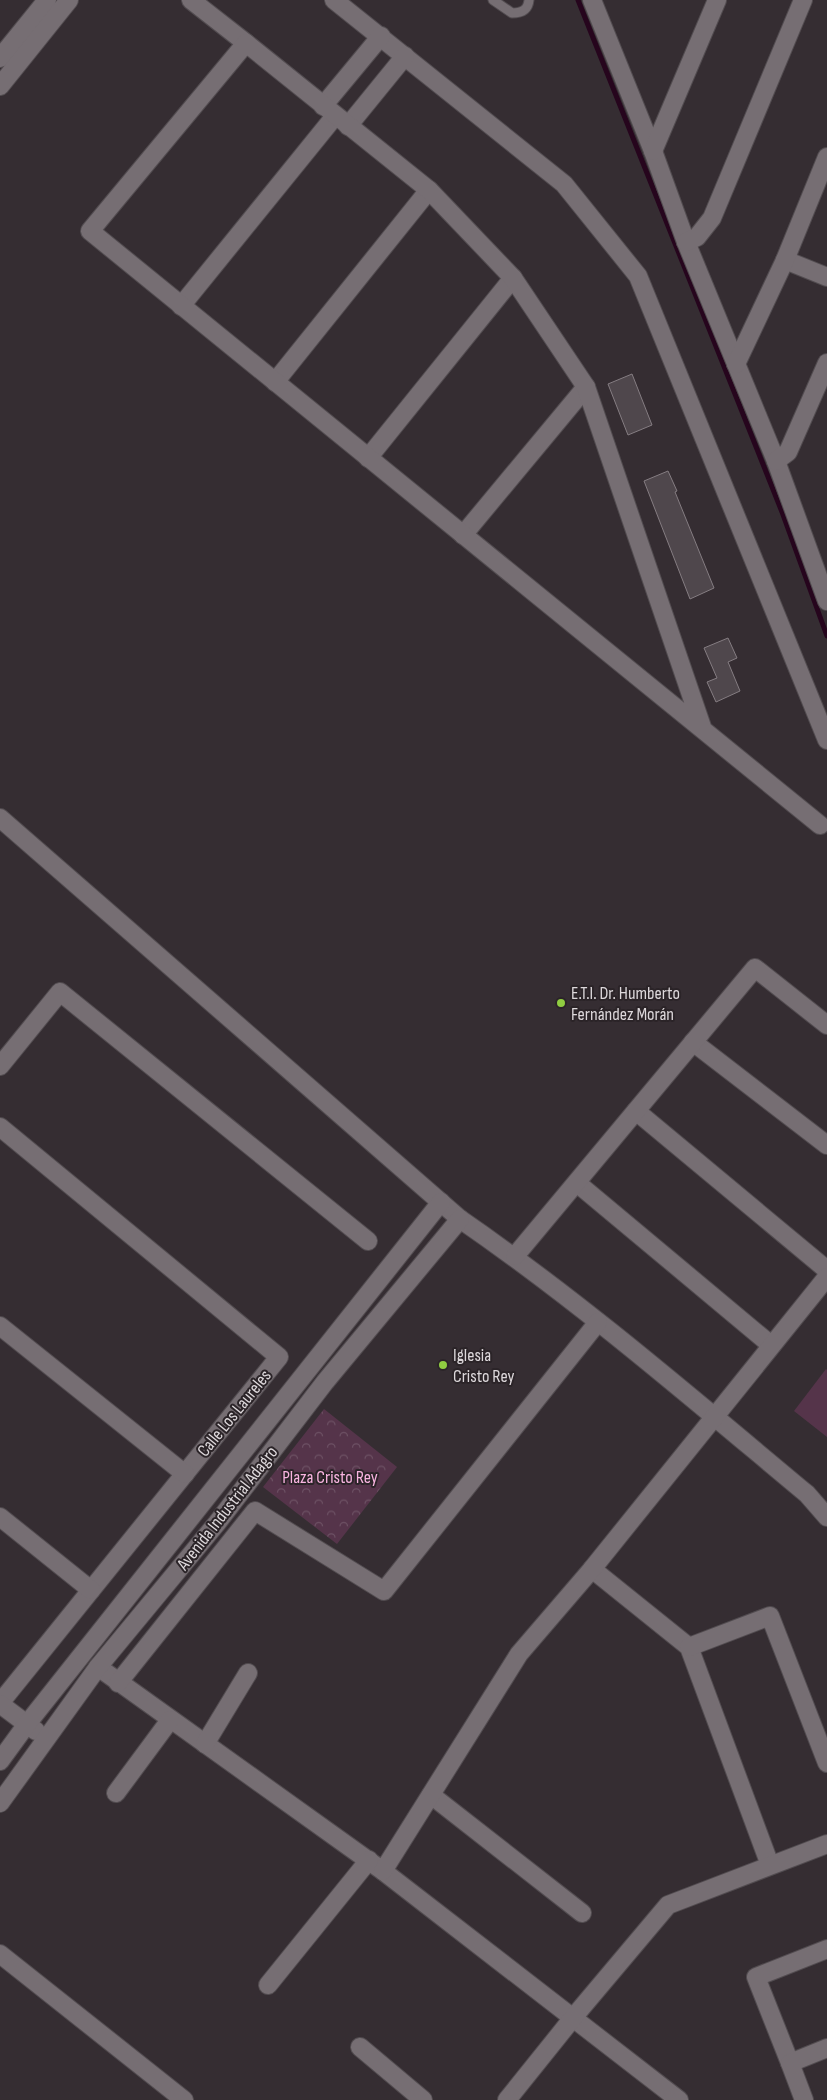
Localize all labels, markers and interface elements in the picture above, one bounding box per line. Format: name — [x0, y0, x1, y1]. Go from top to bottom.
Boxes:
place label: E.T.I. Dr. Humberto Fernández Morán — [571, 983, 680, 1025]
marker: E.T.I. Dr. Humberto Fernández Morán — [555, 997, 567, 1009]
place label: Iglesia Cristo Rey — [453, 1345, 515, 1387]
marker: Iglesia Cristo Rey — [437, 1359, 449, 1371]
street label: Calle Los Laureles — [193, 1366, 276, 1461]
street label: Avenida Industrial Adagro — [172, 1442, 282, 1575]
park label: Plaza Cristo Rey — [282, 1467, 378, 1488]

